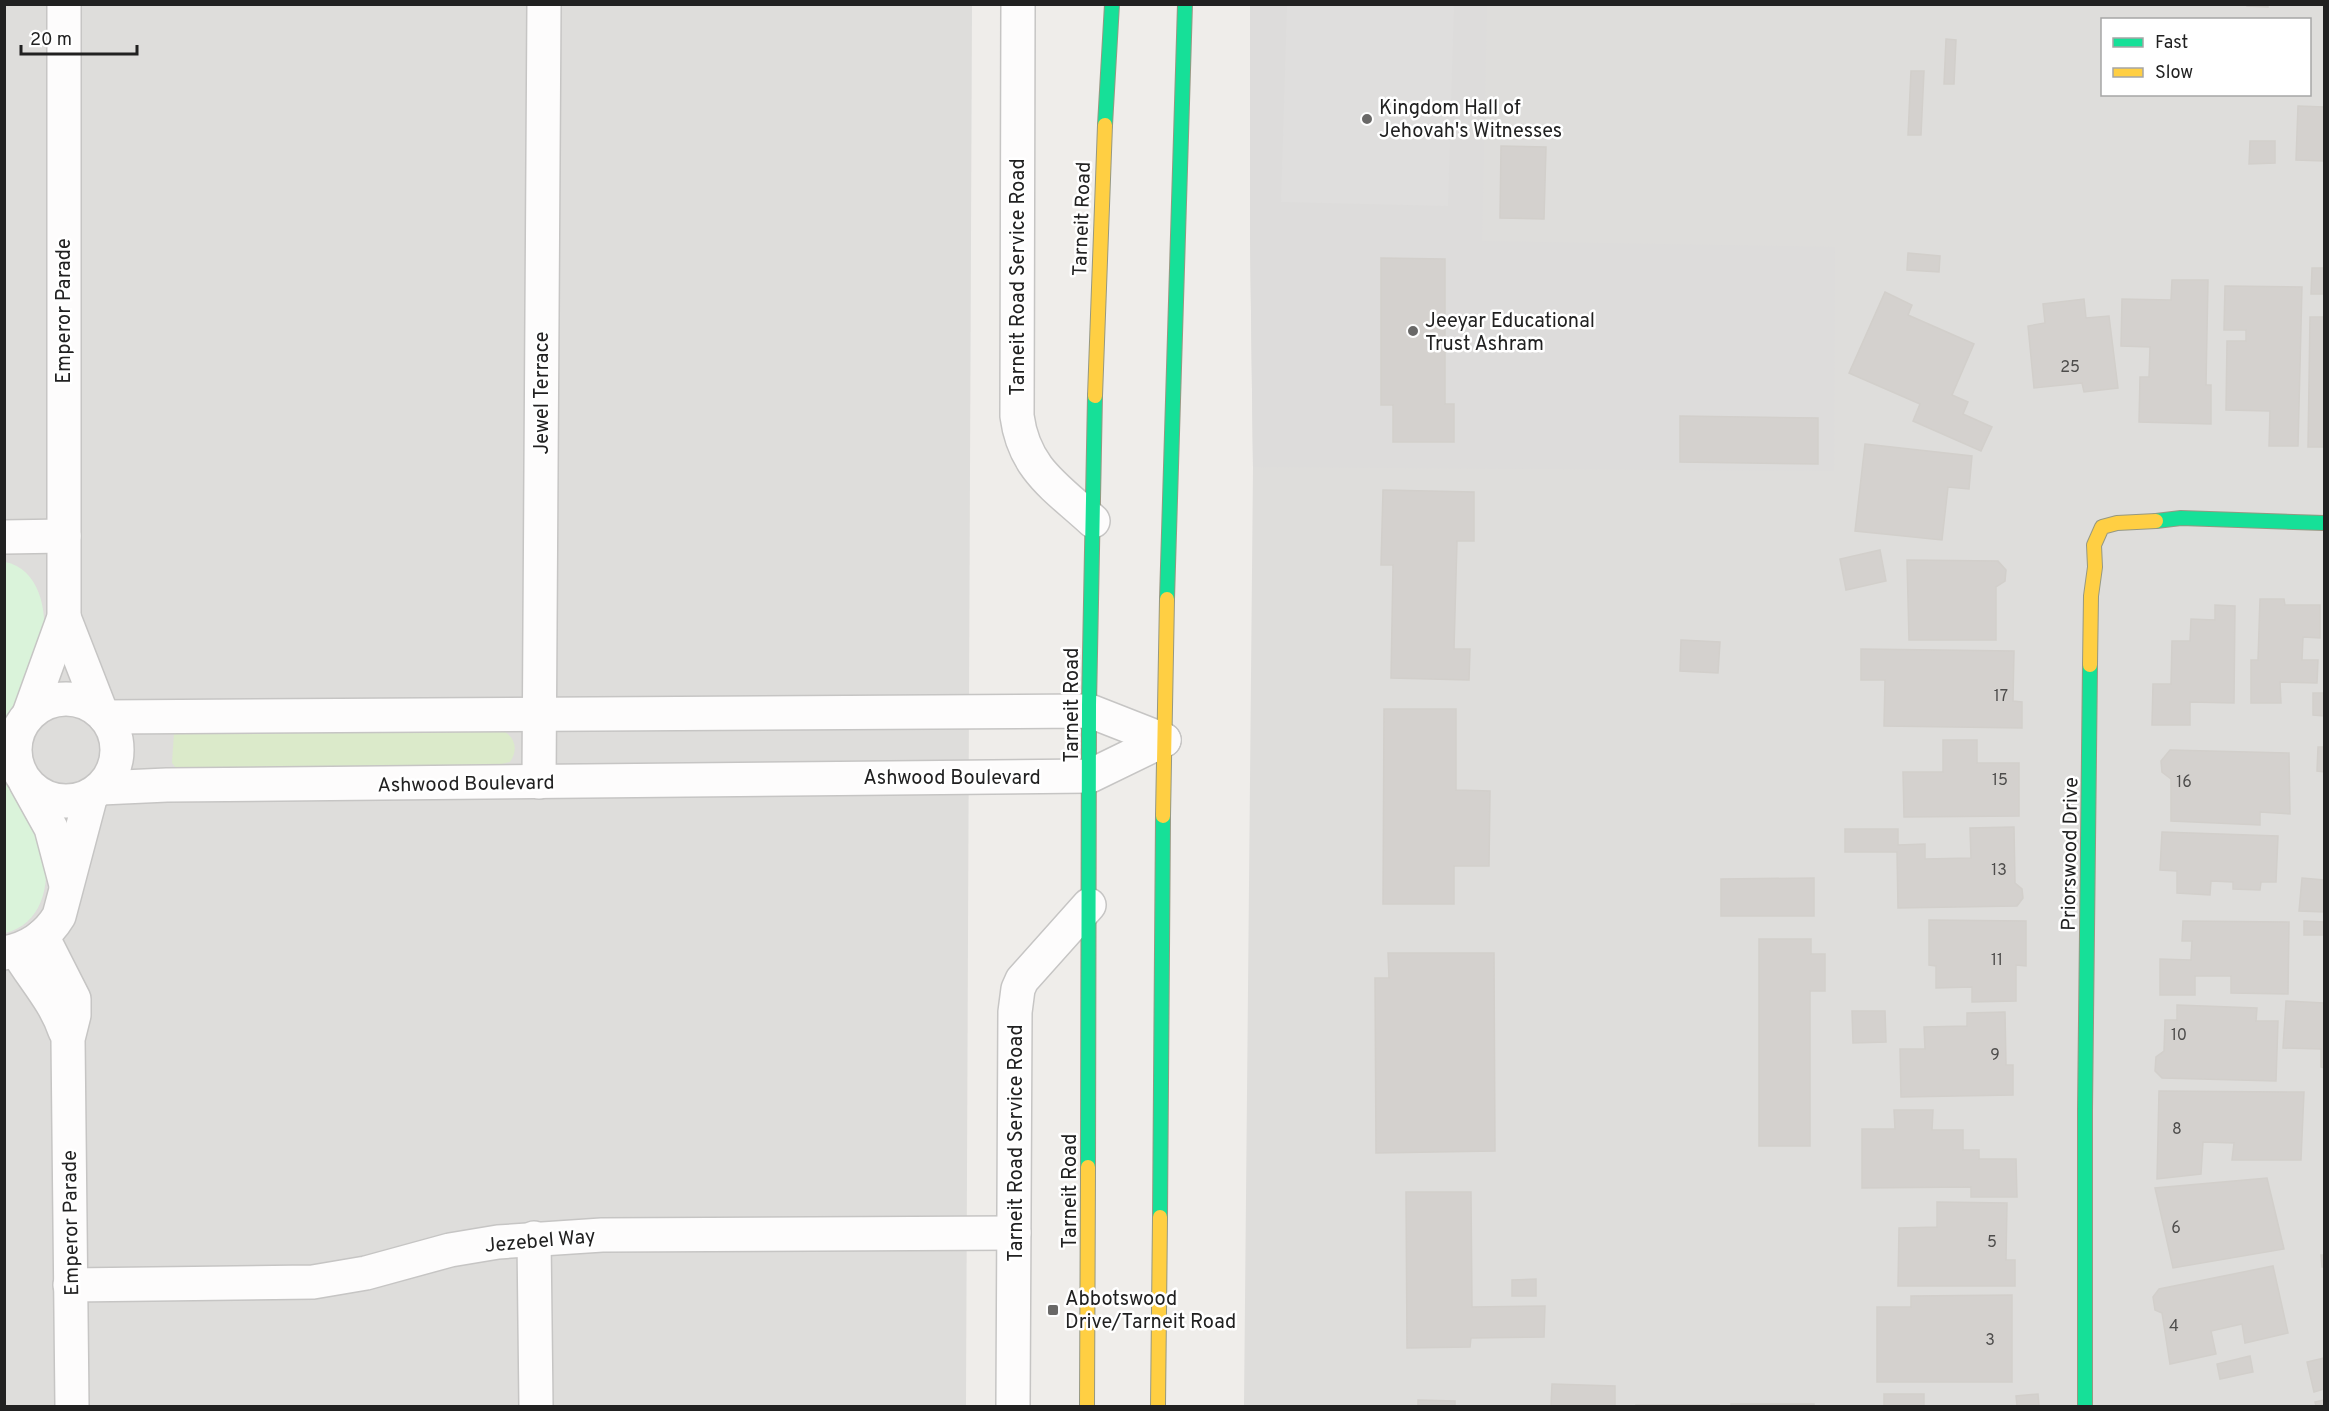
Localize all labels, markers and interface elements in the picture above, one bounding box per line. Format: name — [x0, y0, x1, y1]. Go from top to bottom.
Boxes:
scale bar — [21, 18, 136, 56]
legend — [2101, 18, 2311, 96]
text: 20 m — [30, 29, 72, 52]
text: Fast — [2155, 32, 2188, 55]
text: Slow — [2155, 62, 2193, 85]
place label: Kingdom Hall of Jehovah's Witnesses — [1379, 96, 1562, 145]
marker: Kingdom Hall of Jehovah's Witnesses — [1360, 112, 1374, 126]
street label: Tarneit Road Service Road — [1006, 158, 1032, 396]
street label: Tarneit Road — [1068, 161, 1098, 277]
street label: Emperor Parade — [52, 238, 78, 384]
place label: Jeeyar Educational Trust Ashram — [1425, 309, 1595, 358]
marker: Jeeyar Educational Trust Ashram — [1406, 324, 1420, 338]
street label: Jewel Terrace — [530, 331, 556, 455]
house number: 25 — [2060, 358, 2080, 378]
street label: Tarneit Road — [1060, 648, 1086, 762]
house number: 17 — [1994, 687, 2008, 707]
street label: Ashwood Boulevard — [863, 766, 1041, 792]
street label: Ashwood Boulevard — [377, 770, 555, 800]
house number: 15 — [1992, 771, 2008, 791]
house number: 16 — [2176, 773, 2192, 793]
street label: Priorswood Drive — [2057, 777, 2085, 931]
house number: 13 — [1991, 861, 2007, 881]
house number: 11 — [1991, 951, 2003, 971]
street label: Tarneit Road Service Road — [1004, 1024, 1030, 1262]
house number: 10 — [2171, 1026, 2187, 1046]
house number: 9 — [1990, 1046, 2000, 1066]
house number: 8 — [2172, 1120, 2182, 1140]
street label: Tarneit Road — [1058, 1134, 1084, 1248]
street label: Emperor Parade — [58, 1150, 86, 1296]
house number: 6 — [2171, 1219, 2181, 1239]
street label: Jezebel Way — [484, 1224, 597, 1260]
house number: 5 — [1987, 1233, 1997, 1253]
place label: Abbotswood Drive/Tarneit Road — [1065, 1287, 1236, 1336]
marker: Abbotswood Drive/Tarneit Road — [1046, 1303, 1060, 1317]
house number: 4 — [2169, 1317, 2179, 1337]
house number: 3 — [1985, 1331, 1995, 1351]

